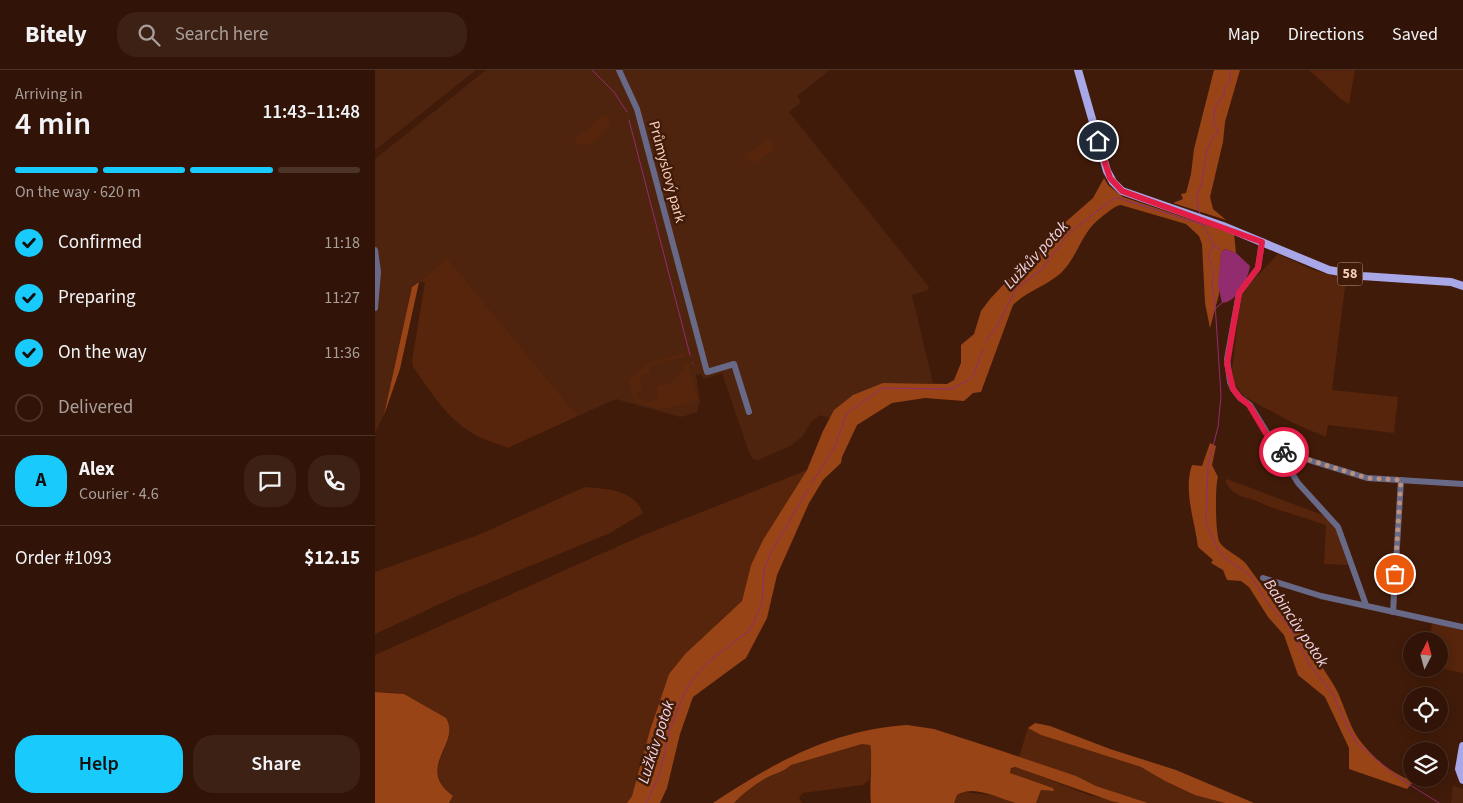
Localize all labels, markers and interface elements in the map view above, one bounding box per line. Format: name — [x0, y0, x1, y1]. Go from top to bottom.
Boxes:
search box — [117, 12, 467, 57]
text: Bitely — [25, 17, 87, 52]
icon: search — [135, 21, 163, 49]
text: Search here — [175, 21, 268, 48]
text: Map — [1228, 22, 1260, 47]
text: Directions — [1288, 22, 1364, 47]
text: Saved — [1392, 22, 1438, 47]
text: Arriving in — [15, 83, 83, 105]
text: 11:43–11:48 — [262, 99, 360, 126]
text: 4 min — [15, 101, 91, 147]
street label: Průmyslový park — [643, 119, 691, 226]
pin — [1077, 120, 1119, 162]
icon: home — [1084, 127, 1112, 155]
text: On the way · 620 m — [15, 181, 140, 203]
water label: Lužkův potok — [999, 216, 1074, 294]
icon: check — [15, 229, 43, 257]
text: Confirmed — [58, 229, 142, 256]
text: 11:18 — [324, 232, 360, 254]
road number: 58 — [1337, 262, 1363, 285]
icon: check — [15, 284, 43, 312]
text: Preparing — [58, 284, 136, 311]
text: 11:27 — [324, 287, 360, 309]
icon: check — [15, 339, 43, 367]
text: On the way — [58, 339, 147, 366]
text: 11:36 — [324, 342, 360, 364]
text: Delivered — [58, 394, 133, 421]
courier — [1259, 427, 1309, 477]
icon: bike — [1270, 438, 1298, 466]
button: chat — [244, 455, 296, 507]
button: phone — [308, 455, 360, 507]
text: Alex — [79, 456, 115, 483]
text: A — [36, 467, 46, 494]
text: Courier · 4.6 — [79, 483, 159, 505]
text: Order #1093 — [15, 545, 112, 572]
text: $12.15 — [304, 545, 360, 572]
pin — [1374, 553, 1416, 595]
icon: bag — [1381, 560, 1409, 588]
water label: Babincův potok — [1258, 575, 1334, 672]
north arrow — [1403, 632, 1447, 678]
map controls — [1403, 632, 1448, 787]
button: locate — [1403, 687, 1448, 732]
water label: Lužkův potok — [632, 697, 680, 786]
button: Help — [15, 735, 183, 793]
button: Share — [193, 735, 360, 793]
button: layers — [1403, 742, 1448, 787]

